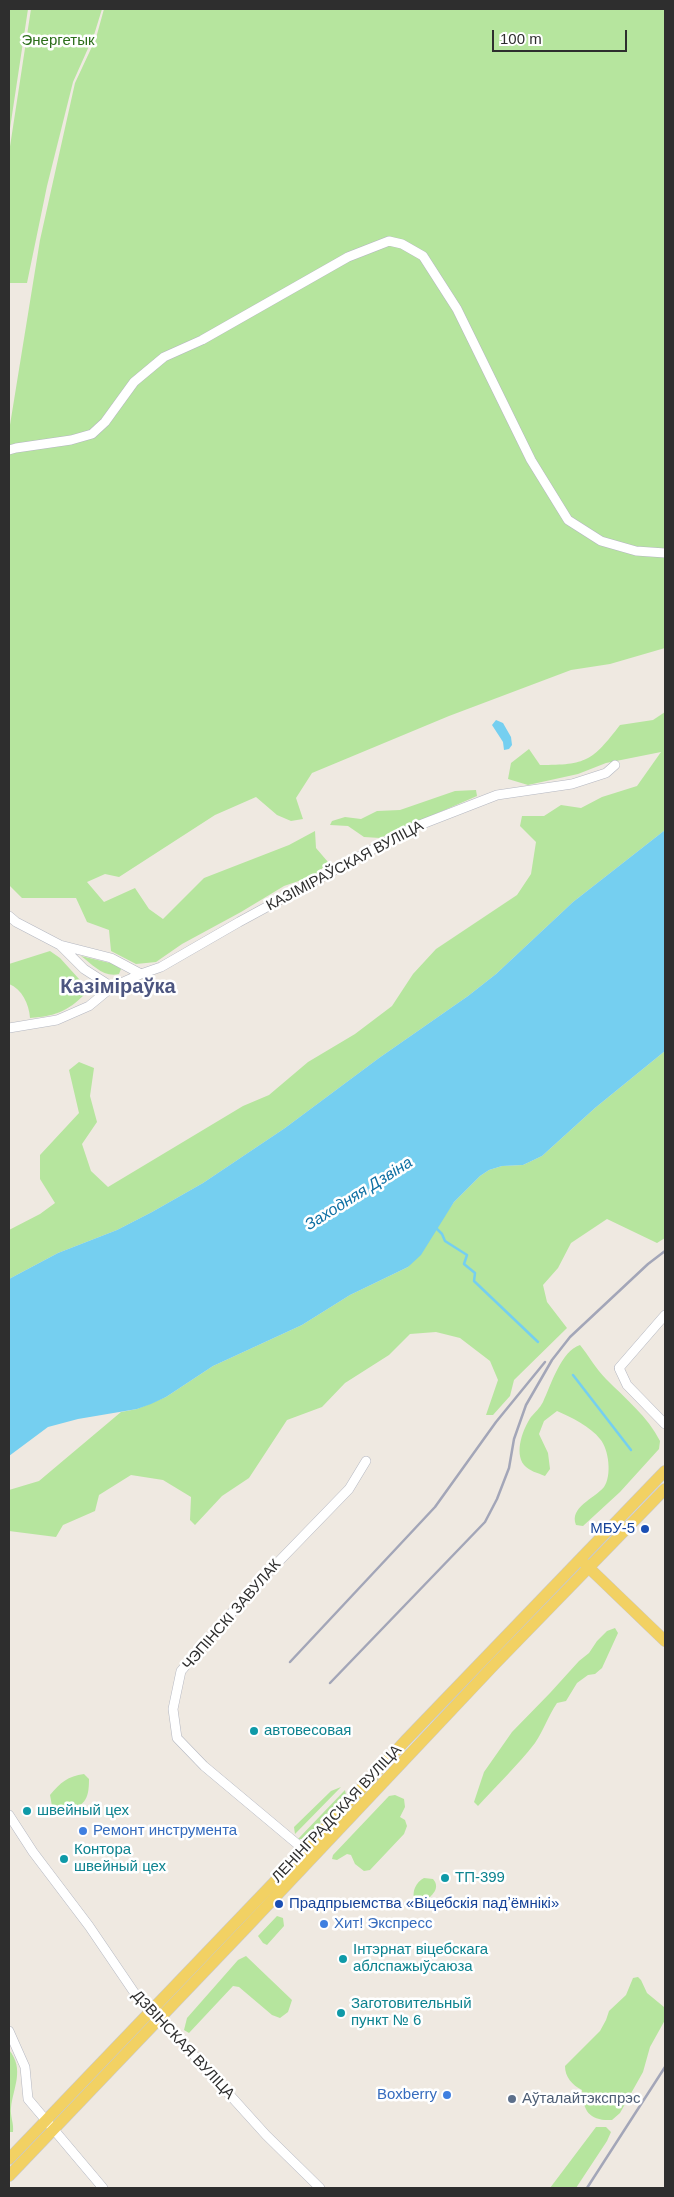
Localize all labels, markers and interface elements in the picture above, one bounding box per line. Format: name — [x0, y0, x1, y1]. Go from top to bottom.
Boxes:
scale bar — [494, 20, 629, 52]
text: 100 m — [500, 30, 542, 47]
park label: Энергетык — [22, 32, 94, 50]
street label: КАЗІМІРАЎСКАЯ ВУЛІЦА — [263, 817, 427, 915]
district label: Казіміраўка — [60, 975, 176, 999]
water label: Заходняя Дзвіна — [302, 1153, 416, 1235]
place label: МБУ-5 — [590, 1520, 635, 1538]
marker: МБУ-5 — [639, 1523, 651, 1535]
street label: ЧЭПІНСКІ ЗАВУЛАК — [179, 1556, 285, 1674]
place label: автовесовая — [264, 1722, 351, 1740]
marker: автовесовая — [248, 1725, 260, 1737]
street label: ЛЕНІНГРАДСКАЯ ВУЛІЦА — [268, 1741, 406, 1887]
place label: швейный цех — [37, 1802, 129, 1820]
marker: швейный цех — [21, 1805, 33, 1817]
place label: Ремонт инструмента — [93, 1822, 237, 1840]
marker: Ремонт инструмента — [77, 1825, 89, 1837]
place label: Контора швейный цех — [74, 1841, 166, 1876]
marker: Контора швейный цех — [58, 1853, 70, 1865]
place label: ТП-399 — [455, 1869, 505, 1887]
marker: ТП-399 — [439, 1872, 451, 1884]
place label: Прадпрыемства «Віцебскія падʼёмнікі» — [289, 1895, 559, 1913]
marker: Прадпрыемства «Віцебскія падʼёмнікі» — [273, 1898, 285, 1910]
place label: Хит! Экспресс — [334, 1915, 432, 1933]
marker: Хит! Экспресс — [318, 1918, 330, 1930]
place label: Інтэрнат віцебскага аблспажыўсаюза — [353, 1941, 488, 1976]
marker: Інтэрнат віцебскага аблспажыўсаюза — [337, 1953, 349, 1965]
street label: ДЗВІНСКАЯ ВУЛІЦА — [128, 1987, 238, 2103]
place label: Заготовительный пункт № 6 — [351, 1995, 472, 2030]
marker: Заготовительный пункт № 6 — [335, 2007, 347, 2019]
place label: Boxberry — [377, 2086, 437, 2104]
marker: Boxberry — [441, 2089, 453, 2101]
place label: Аўталайтэкспрэс — [522, 2090, 640, 2108]
marker: Аўталайтэкспрэс — [506, 2093, 518, 2105]

